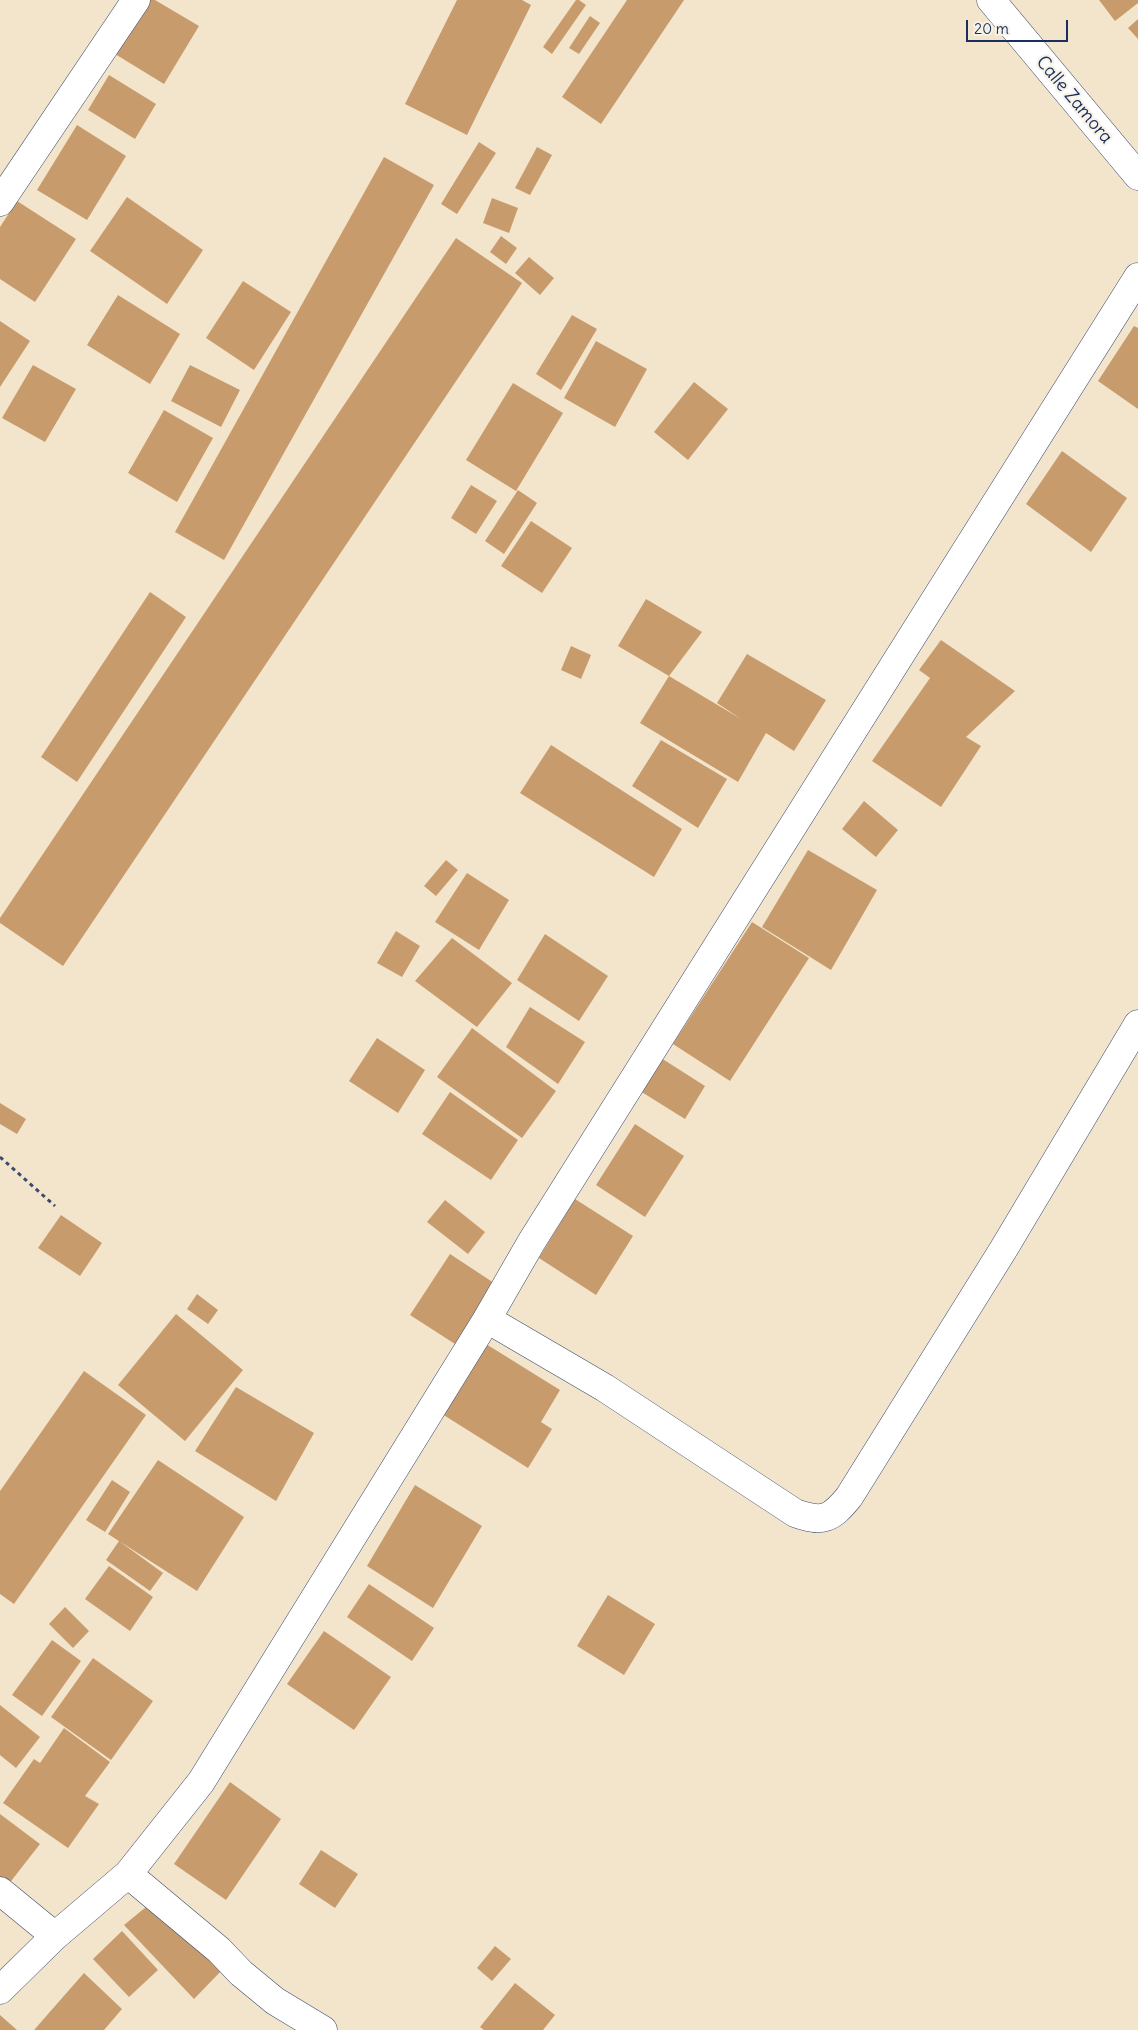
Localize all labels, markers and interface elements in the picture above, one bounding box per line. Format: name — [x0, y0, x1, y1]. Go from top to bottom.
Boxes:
scale bar — [968, 10, 1070, 42]
text: 20 m — [974, 19, 1009, 38]
street label: Calle Zamora — [1031, 52, 1117, 148]

